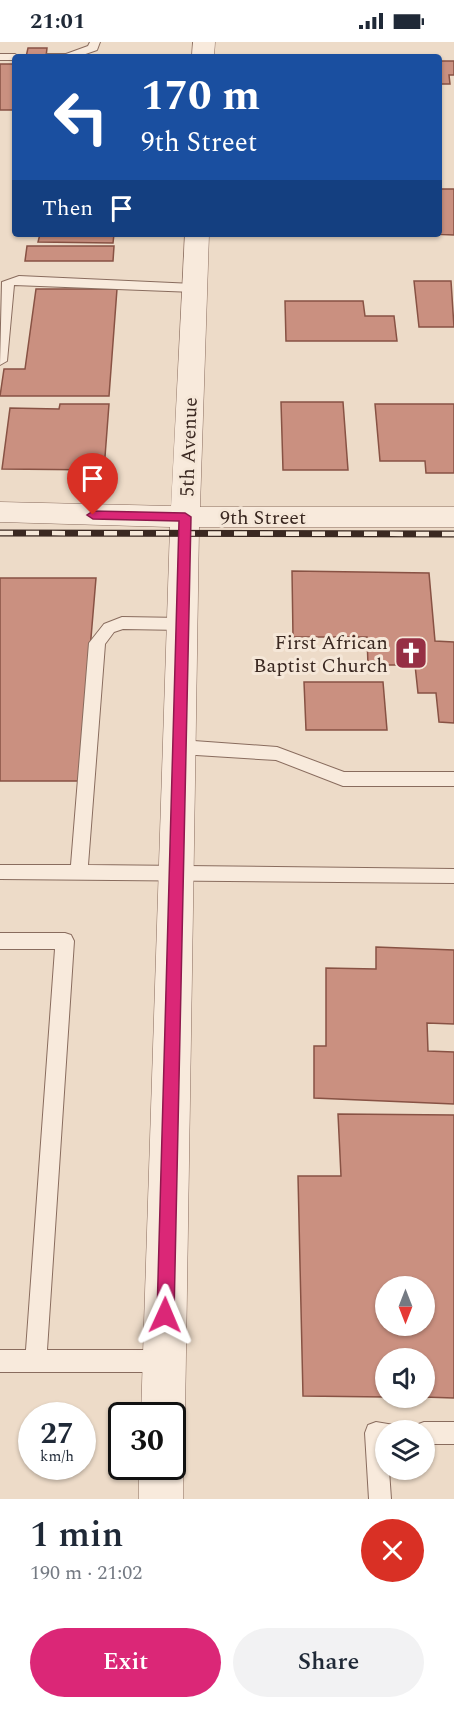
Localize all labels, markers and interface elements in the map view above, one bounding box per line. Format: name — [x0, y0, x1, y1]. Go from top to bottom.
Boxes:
text: 21:01 — [30, 5, 85, 38]
text: 170 m — [141, 65, 260, 128]
icon: left — [42, 78, 120, 156]
text: 9th Street — [141, 122, 257, 164]
text: Then — [42, 192, 93, 225]
icon: arrive — [105, 192, 138, 225]
street label: 5th Avenue — [172, 397, 206, 497]
pin — [67, 453, 118, 515]
icon: arrive — [76, 462, 109, 495]
street label: 9th Street — [220, 503, 306, 533]
place label: First African Baptist Church — [253, 628, 388, 681]
church icon: First African Baptist Church — [393, 635, 429, 671]
north arrow — [375, 1276, 435, 1336]
map controls — [375, 1276, 435, 1480]
position arrow — [133, 1283, 197, 1347]
button: sound — [375, 1348, 435, 1408]
speed limit sign: 30 — [108, 1402, 186, 1480]
text: 27 — [40, 1411, 74, 1457]
button: layers — [375, 1420, 435, 1480]
text: km/h — [40, 1445, 74, 1468]
text: 1 min — [30, 1508, 123, 1563]
button: close — [361, 1519, 424, 1582]
text: 190 m · 21:02 — [30, 1558, 142, 1588]
button: Exit — [30, 1628, 221, 1697]
button: Share — [233, 1628, 424, 1697]

